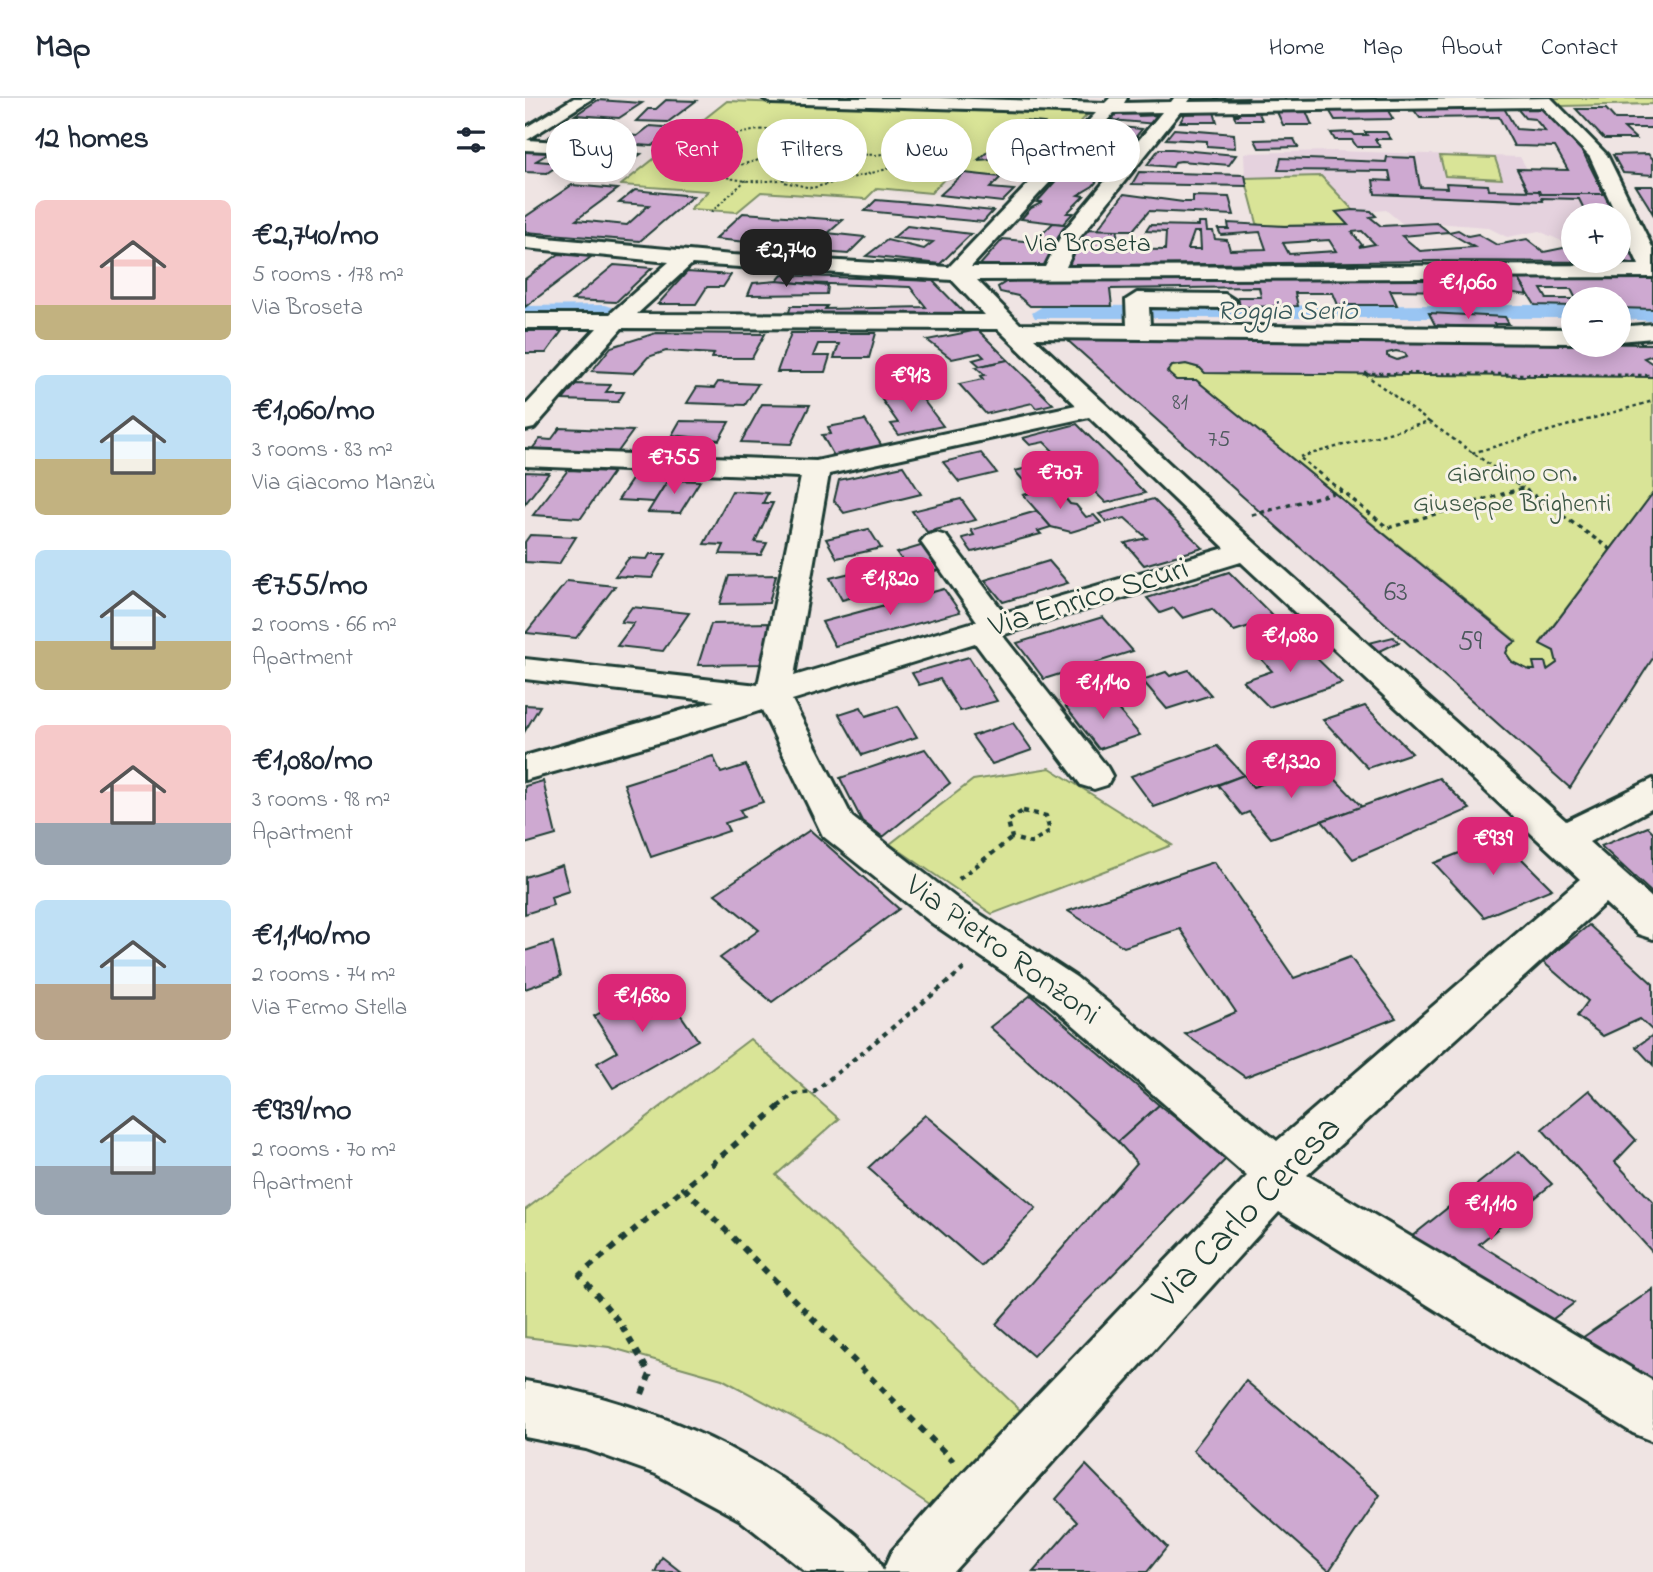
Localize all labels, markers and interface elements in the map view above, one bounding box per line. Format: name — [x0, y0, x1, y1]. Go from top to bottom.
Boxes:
text: Map — [35, 24, 91, 72]
text: Home — [1269, 31, 1325, 66]
text: Map — [1363, 31, 1403, 66]
text: About — [1441, 31, 1503, 66]
text: Contact — [1541, 31, 1618, 66]
text: 12 homes — [35, 118, 149, 162]
chip: Buy — [546, 119, 637, 182]
chip: Rent — [651, 119, 743, 182]
chip: Filters — [757, 119, 867, 182]
chip: New — [881, 119, 972, 182]
chip: Apartment — [986, 119, 1140, 182]
icon: filters — [452, 121, 490, 159]
map controls — [1561, 203, 1631, 357]
button: + — [1561, 203, 1631, 273]
text: €2,740/mo — [252, 215, 379, 259]
street label: Via Broseta — [1024, 226, 1151, 264]
icon: home — [91, 228, 175, 312]
pin: €2,740 — [729, 230, 843, 289]
text: €2,740 — [756, 235, 816, 268]
text: 5 rooms · 178 m² — [252, 259, 404, 292]
pin: €1,060 — [1411, 262, 1525, 321]
text: €1,060 — [1439, 267, 1497, 300]
button: − — [1561, 287, 1631, 357]
text: Via Broseta — [252, 292, 363, 325]
water label: Roggia Serio — [1216, 292, 1359, 333]
pin: €913 — [870, 354, 952, 414]
text: €913 — [891, 360, 931, 393]
house number: 81 — [1172, 387, 1188, 420]
text: €1,060/mo — [252, 390, 375, 434]
icon: home — [91, 403, 175, 487]
house number: 75 — [1208, 424, 1230, 457]
text: 3 rooms · 83 m² — [252, 434, 393, 467]
pin: €755 — [633, 436, 715, 496]
text: €755 — [648, 442, 700, 475]
pin: €707 — [1019, 452, 1101, 511]
park label: Giardino On. Giuseppe Brighenti — [1413, 456, 1611, 524]
text: €707 — [1038, 457, 1082, 490]
text: Via Giacomo Manzù — [252, 467, 435, 500]
street label: Via Enrico Scuri — [983, 546, 1194, 652]
pin: €1,820 — [833, 558, 947, 617]
text: €1,820 — [861, 563, 919, 596]
text: €755/mo — [252, 565, 368, 609]
house number: 63 — [1384, 573, 1408, 614]
icon: home — [91, 578, 175, 662]
text: 2 rooms · 66 m² — [252, 609, 397, 642]
pin: €1,080 — [1233, 614, 1347, 674]
text: €1,080 — [1262, 620, 1318, 653]
house number: 59 — [1458, 622, 1483, 663]
text: Apartment — [252, 642, 353, 675]
pin: €1,140 — [1046, 662, 1160, 721]
text: €1,140 — [1076, 667, 1130, 700]
text: €1,080/mo — [252, 740, 373, 784]
pin: €1,320 — [1234, 740, 1348, 800]
text: €1,320 — [1262, 746, 1320, 779]
icon: home — [91, 753, 175, 837]
text: 3 rooms · 98 m² — [252, 784, 390, 817]
text: Apartment — [252, 817, 353, 850]
pin: €939 — [1452, 818, 1534, 877]
text: €939 — [1473, 823, 1513, 856]
street label: Via Pietro Ronzoni — [894, 863, 1109, 1038]
text: €1,140/mo — [252, 915, 371, 959]
icon: home — [91, 928, 175, 1012]
text: 2 rooms · 74 m² — [252, 959, 396, 992]
pin: €1,680 — [585, 974, 699, 1034]
text: €1,680 — [614, 980, 670, 1013]
text: Via Fermo Stella — [252, 992, 407, 1025]
text: €939/mo — [252, 1090, 352, 1134]
icon: home — [91, 1103, 175, 1187]
street label: Via Carlo Ceresa — [1140, 1103, 1356, 1324]
text: 2 rooms · 70 m² — [252, 1134, 396, 1167]
text: Apartment — [252, 1167, 353, 1200]
pin: €1,110 — [1434, 1182, 1548, 1242]
text: €1,110 — [1465, 1188, 1517, 1221]

